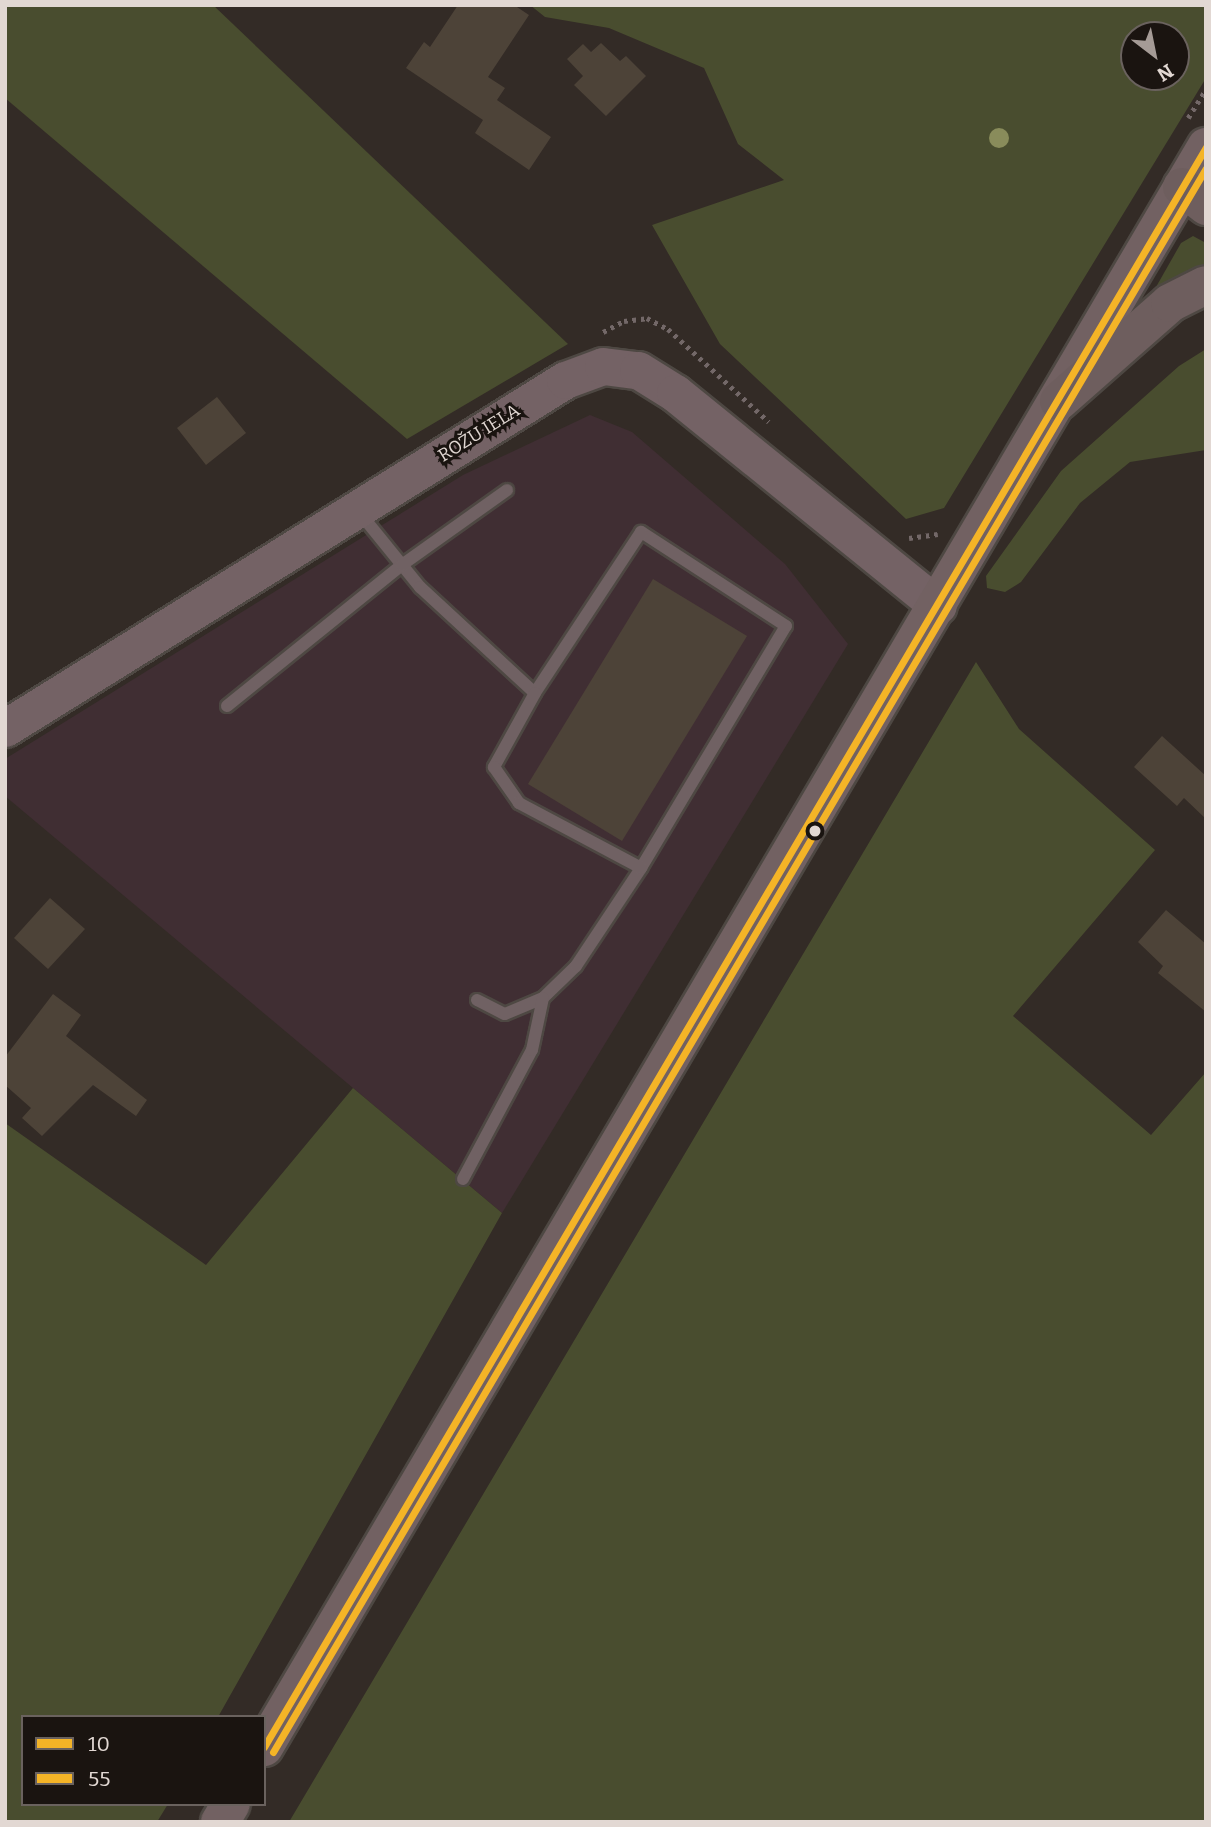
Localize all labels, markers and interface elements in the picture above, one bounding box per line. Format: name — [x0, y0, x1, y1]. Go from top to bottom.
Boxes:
north arrow — [1120, 21, 1190, 91]
text: N — [1153, 59, 1178, 86]
street label: ROŽU IELA — [434, 399, 524, 467]
unlabelled marker — [808, 824, 822, 838]
legend — [21, 1715, 266, 1806]
text: 10 — [88, 1731, 110, 1757]
text: 55 — [88, 1766, 110, 1792]

